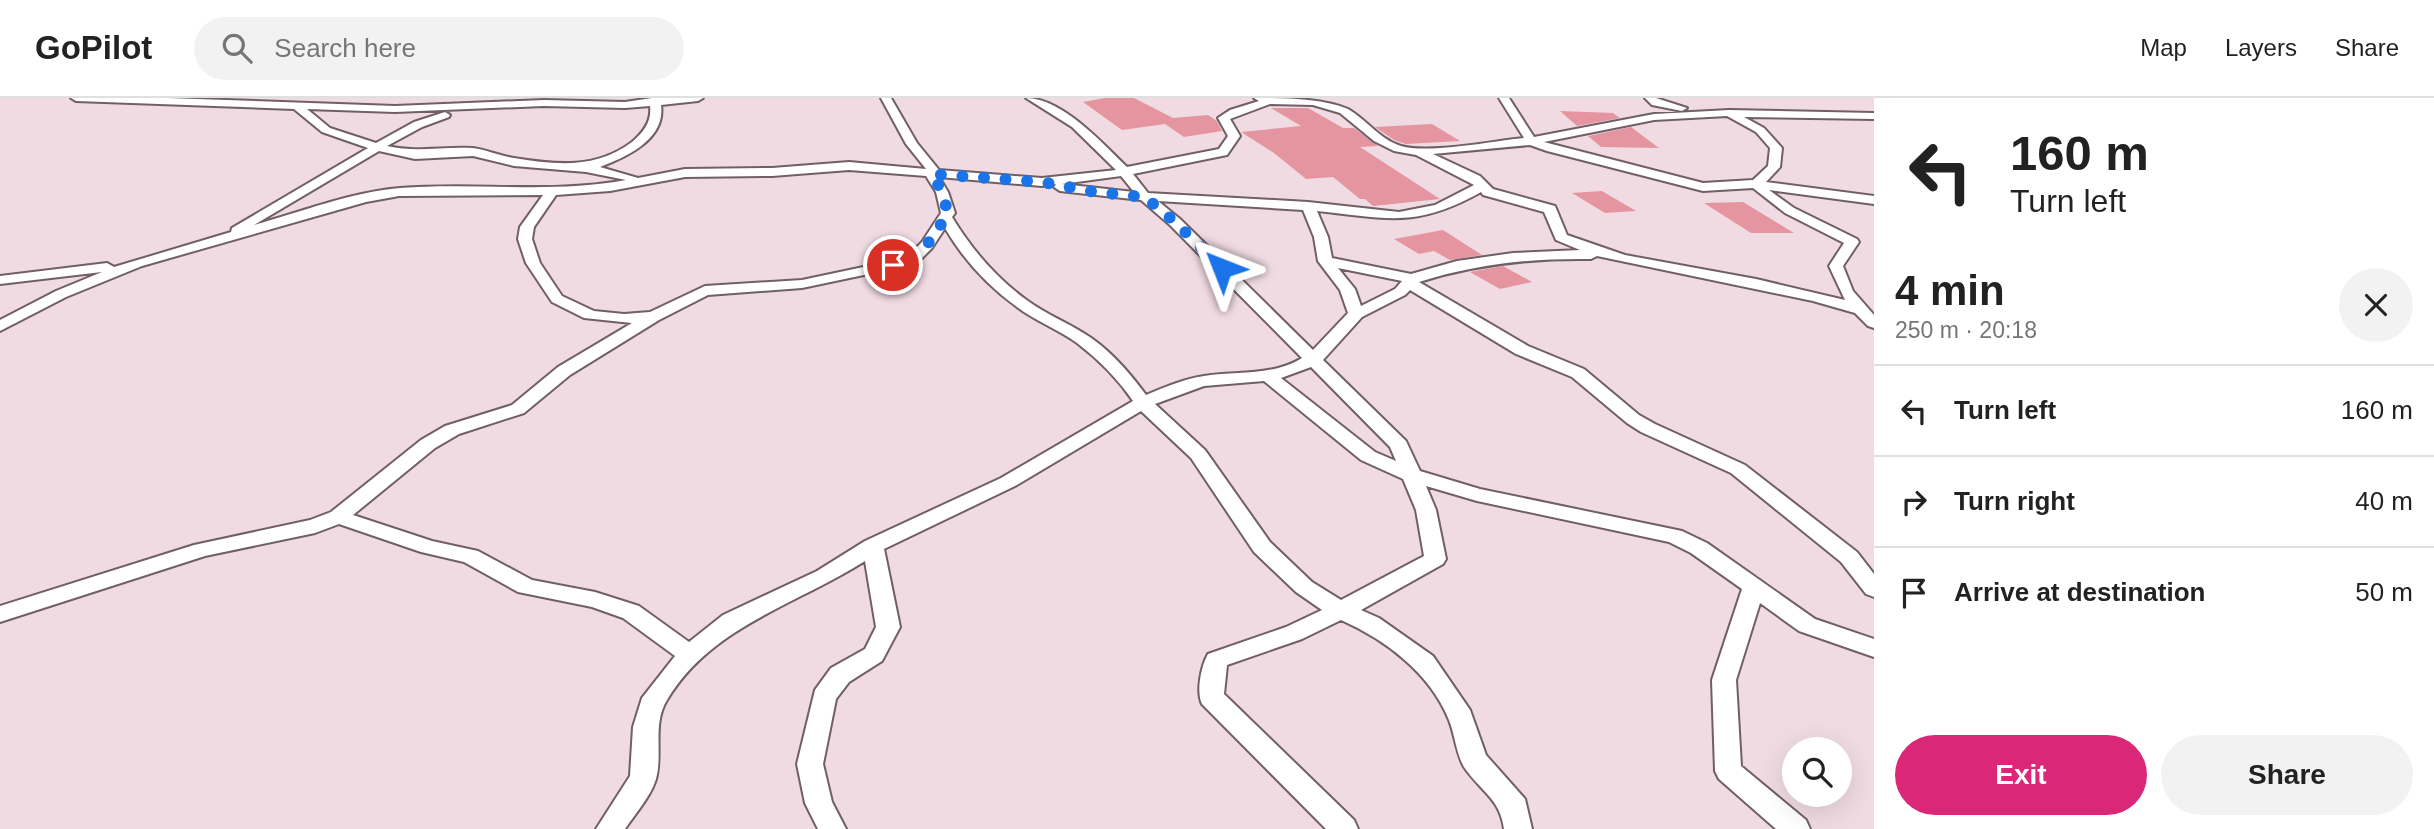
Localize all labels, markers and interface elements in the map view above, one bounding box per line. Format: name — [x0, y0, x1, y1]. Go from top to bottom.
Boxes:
search box — [194, 17, 684, 80]
text: GoPilot — [35, 29, 152, 66]
icon: search — [218, 29, 256, 67]
text: Search here — [274, 33, 416, 63]
text: Map — [2140, 34, 2187, 61]
text: Layers — [2225, 34, 2297, 61]
text: Share — [2335, 34, 2399, 61]
icon: left — [1895, 126, 1986, 217]
text: 160 m — [2010, 126, 2149, 180]
text: Turn left — [2010, 183, 2126, 219]
position arrow — [1185, 231, 1259, 305]
pin — [863, 235, 923, 295]
icon: arrive — [874, 246, 912, 284]
text: 4 min — [1895, 267, 2005, 314]
button: close — [2339, 268, 2413, 342]
text: 250 m · 20:18 — [1895, 317, 2037, 343]
icon: left — [1895, 392, 1933, 430]
text: Turn left — [1954, 395, 2056, 425]
text: 160 m — [2341, 395, 2413, 425]
icon: right — [1895, 483, 1933, 521]
text: Turn right — [1954, 486, 2075, 516]
text: 40 m — [2355, 486, 2413, 516]
icon: arrive — [1895, 574, 1933, 612]
text: Arrive at destination — [1954, 577, 2205, 607]
text: 50 m — [2355, 577, 2413, 607]
button: Exit — [1895, 735, 2147, 815]
button: Share — [2161, 735, 2413, 815]
map controls — [1782, 737, 1852, 807]
button: search — [1782, 737, 1852, 807]

